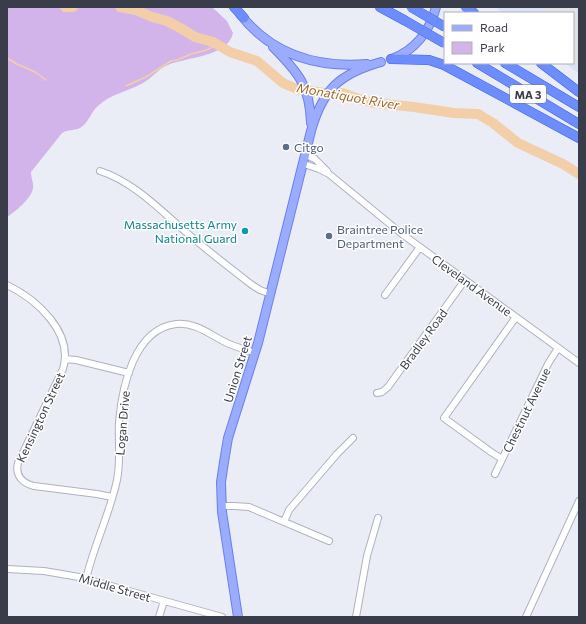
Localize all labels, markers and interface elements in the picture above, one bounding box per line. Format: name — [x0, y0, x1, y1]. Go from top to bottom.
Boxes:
legend — [444, 12, 574, 64]
text: Road — [480, 20, 508, 34]
text: Park — [480, 40, 506, 54]
water label: Monatiquot River — [295, 79, 401, 113]
road number: MA 3 — [510, 85, 546, 103]
place label: Citgo — [294, 140, 324, 154]
marker: Citgo — [281, 142, 291, 152]
place label: Massachusetts Army National Guard — [124, 217, 237, 245]
place label: Braintree Police Department — [337, 222, 423, 250]
marker: Massachusetts Army National Guard — [240, 226, 250, 236]
marker: Braintree Police Department — [324, 231, 334, 241]
street label: Cleveland Avenue — [429, 251, 515, 319]
street label: Bradley Road — [396, 306, 450, 372]
street label: Union Street — [220, 334, 254, 404]
street label: Chestnut Avenue — [499, 365, 553, 455]
street label: Kensington Street — [13, 370, 67, 464]
street label: Logan Drive — [112, 390, 132, 456]
street label: Middle Street — [77, 570, 153, 604]

